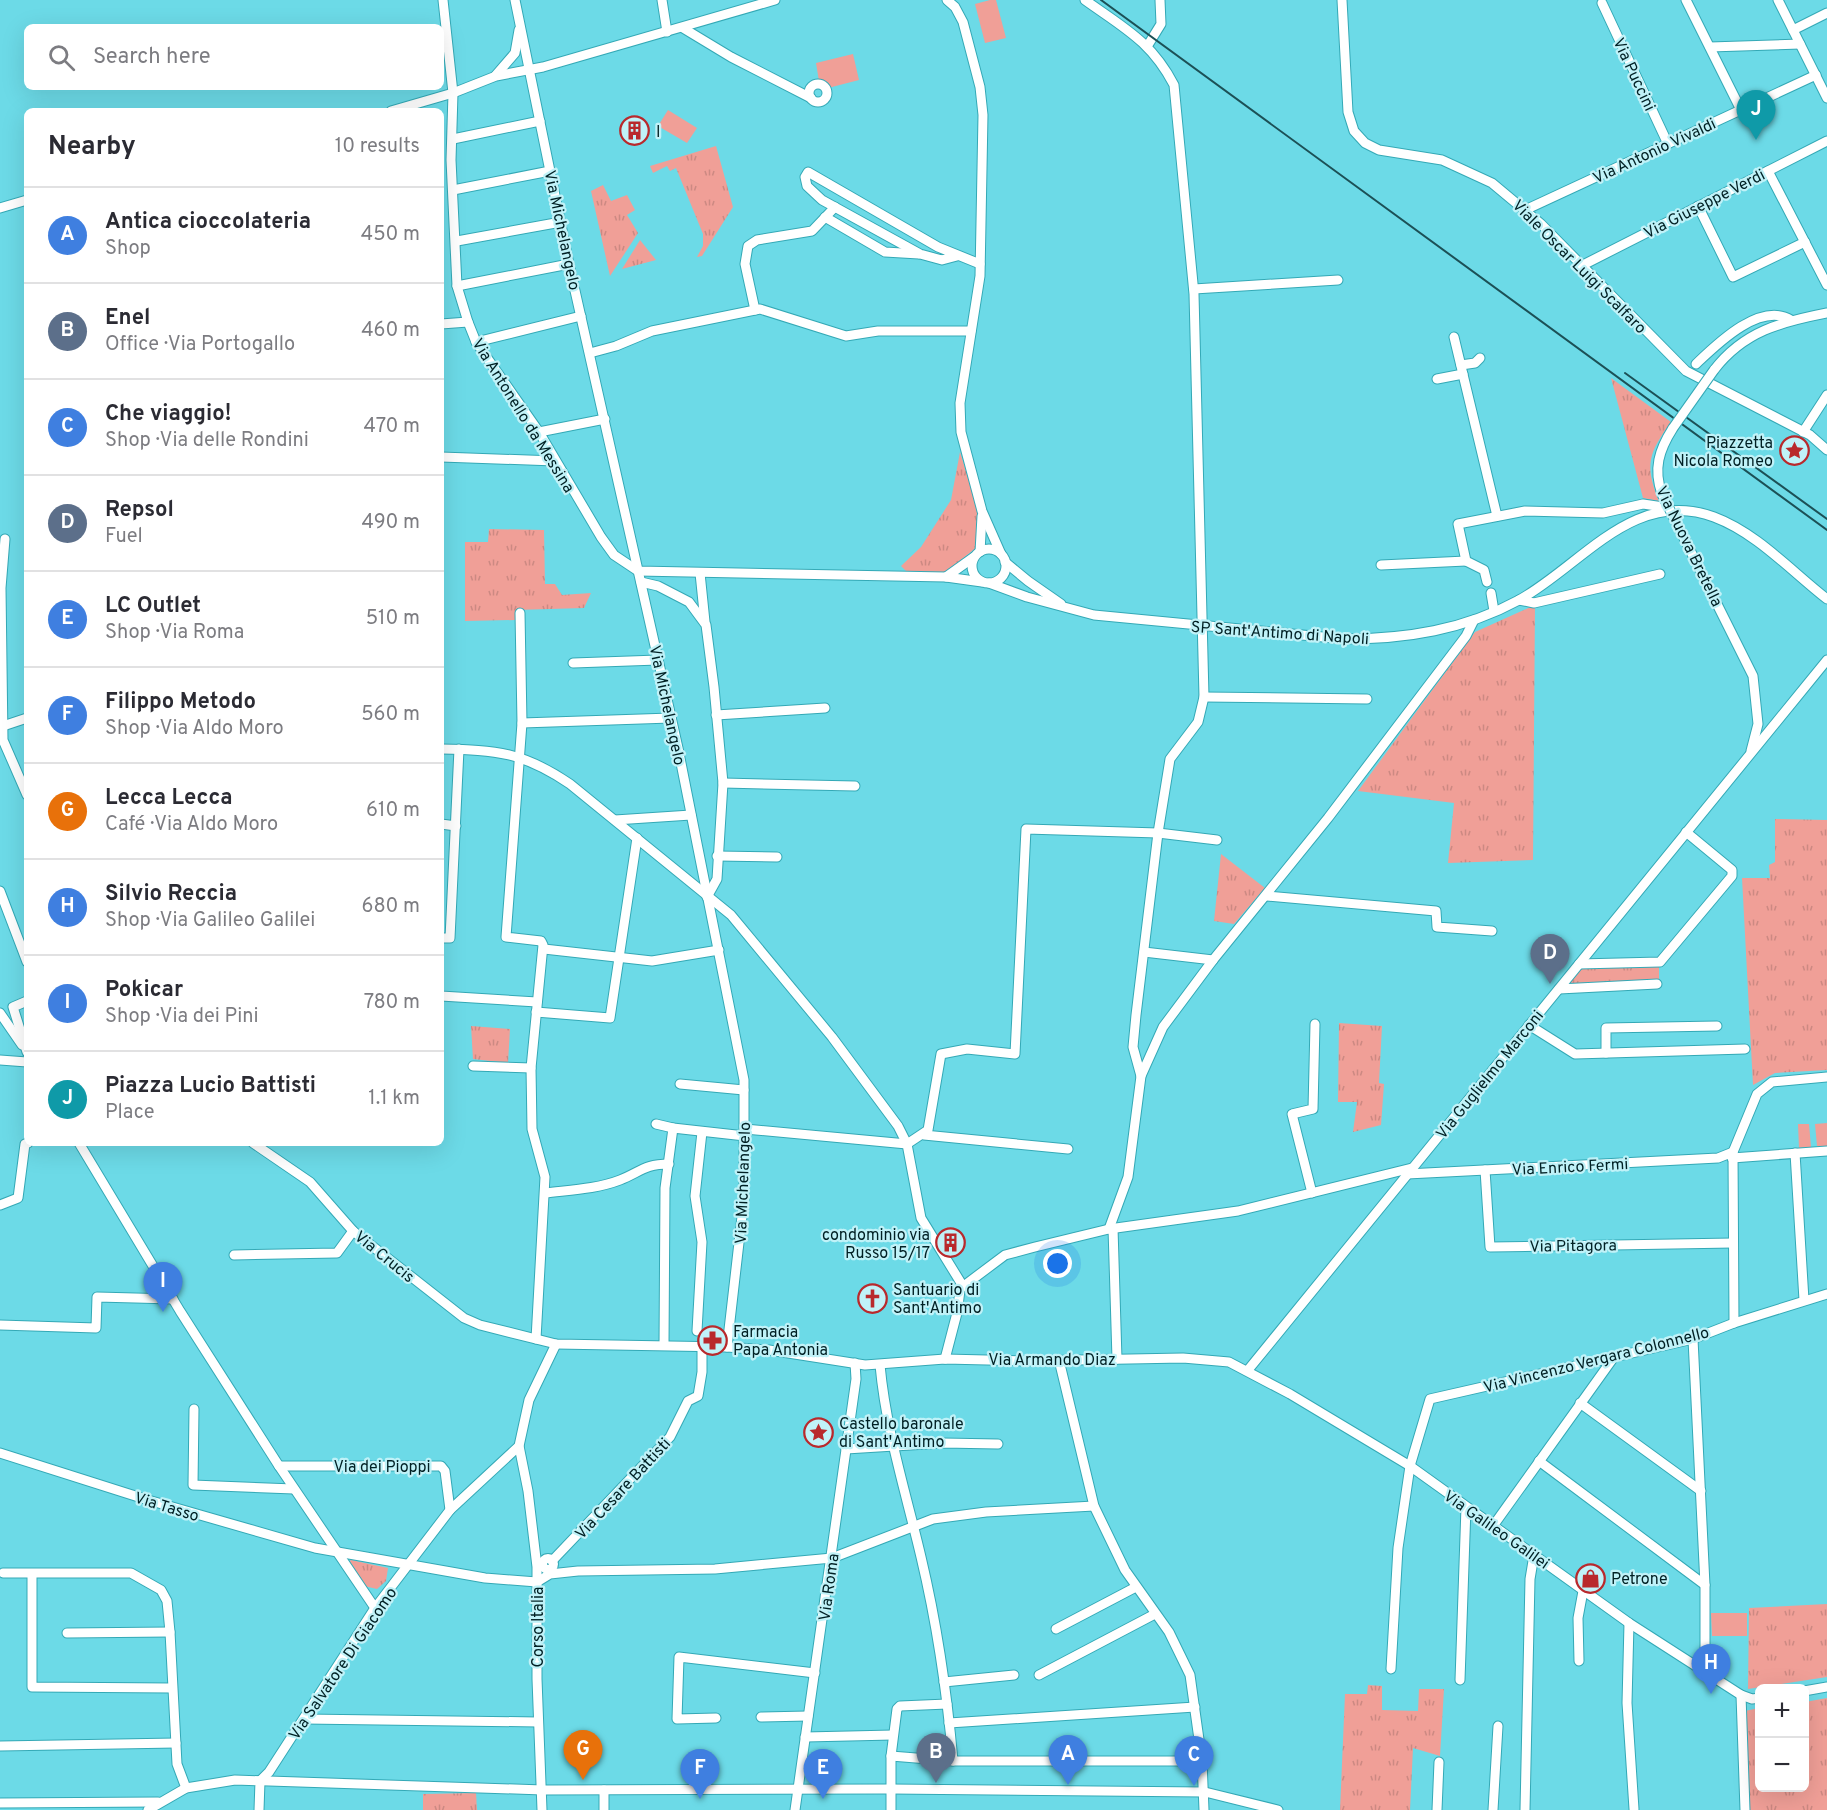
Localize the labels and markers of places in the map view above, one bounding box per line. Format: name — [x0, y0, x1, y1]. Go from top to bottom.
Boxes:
pin: J — [1736, 90, 1776, 140]
building icon: I — [619, 115, 651, 147]
place label: I — [656, 123, 661, 143]
place label: Piazzetta Nicola Romeo — [1673, 434, 1773, 472]
place icon: Piazzetta Nicola Romeo — [1778, 435, 1810, 467]
pin: D — [1530, 934, 1570, 984]
place label: condominio via Russo 15/17 — [822, 1226, 930, 1264]
building icon: condominio via Russo 15/17 — [935, 1227, 967, 1259]
pin: I — [144, 1262, 182, 1312]
place label: Santuario di Sant'Antimo — [893, 1281, 982, 1319]
church icon: Santuario di Sant'Antimo — [856, 1282, 888, 1314]
place label: Farmacia Papa Antonia — [733, 1323, 828, 1361]
pharmacy icon: Farmacia Papa Antonia — [696, 1324, 728, 1356]
place label: Castello baronale di Sant'Antimo — [839, 1415, 964, 1453]
place icon: Castello baronale di Sant'Antimo — [802, 1416, 834, 1448]
shop icon: Petrone — [1574, 1562, 1606, 1594]
place label: Petrone — [1611, 1570, 1668, 1590]
pin: H — [1692, 1644, 1730, 1694]
pin: G — [564, 1730, 602, 1780]
pin: B — [916, 1734, 956, 1783]
pin: A — [1048, 1736, 1088, 1785]
pin: C — [1174, 1736, 1214, 1786]
pin: F — [680, 1750, 720, 1799]
pin: E — [804, 1750, 842, 1799]

